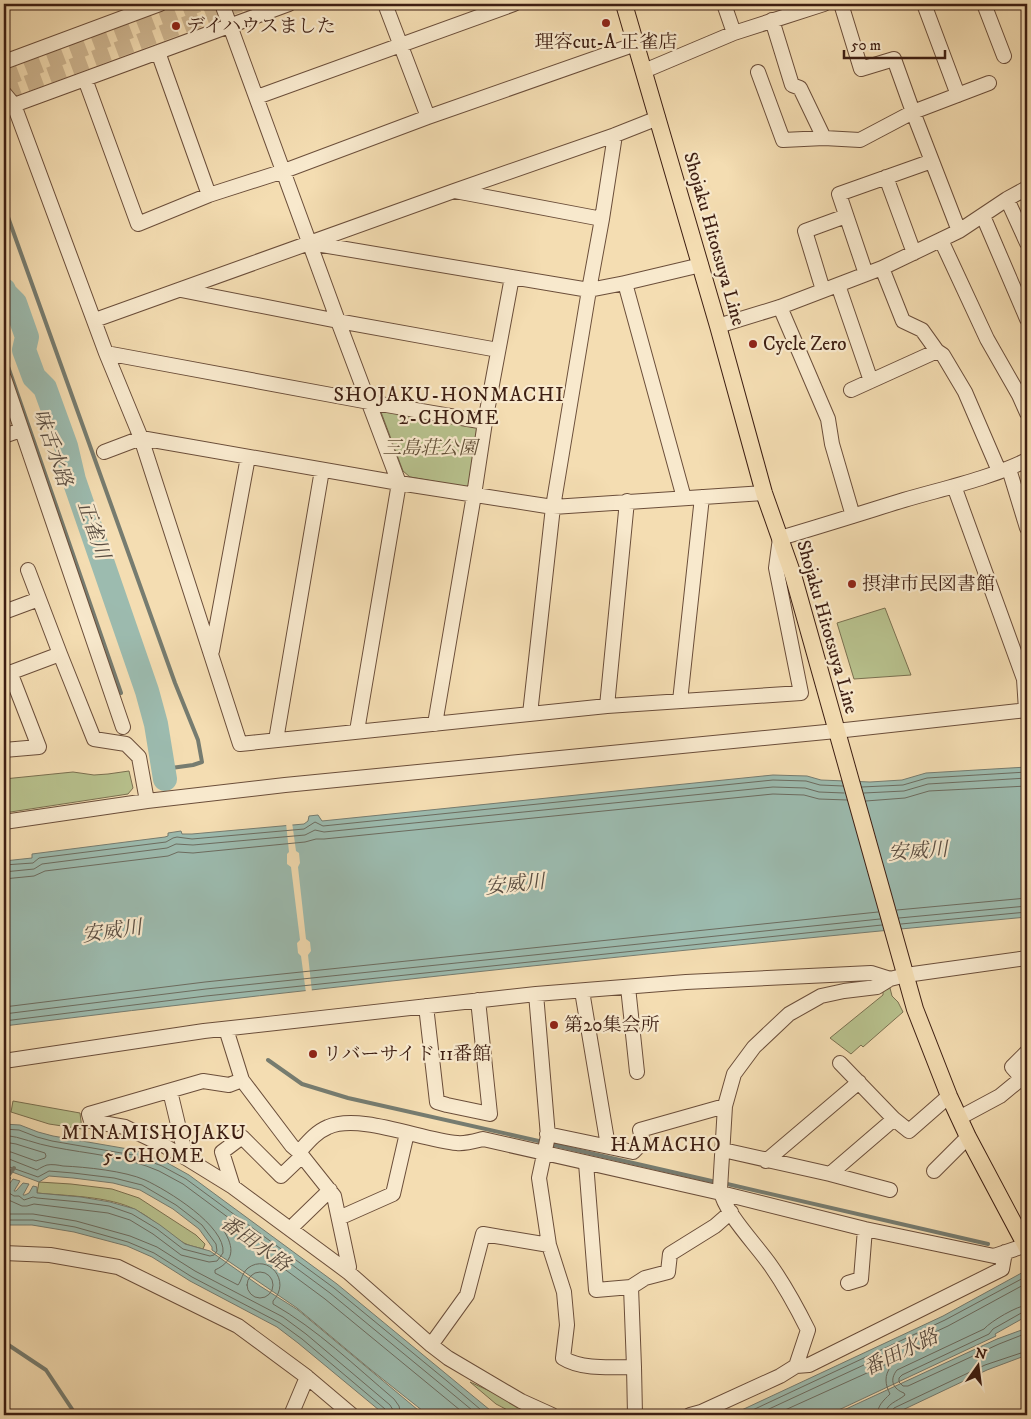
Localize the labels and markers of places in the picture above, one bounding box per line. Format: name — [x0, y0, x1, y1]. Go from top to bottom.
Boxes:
place label: デイハウスました — [186, 15, 336, 38]
marker: 理容cut-A 正雀店 — [600, 17, 612, 29]
marker: デイハウスました — [170, 20, 182, 32]
place label: 理容cut-A 正雀店 — [535, 31, 677, 54]
place label: Cycle Zero — [763, 333, 847, 356]
marker: Cycle Zero — [747, 338, 759, 350]
place label: 摂津市民図書館 — [862, 573, 995, 596]
marker: 摂津市民図書館 — [846, 578, 858, 590]
place label: 第20集会所 — [564, 1014, 660, 1037]
marker: 第20集会所 — [548, 1019, 560, 1031]
place label: リバーサイド 11番館 — [323, 1043, 491, 1066]
marker: リバーサイド 11番館 — [307, 1048, 319, 1060]

